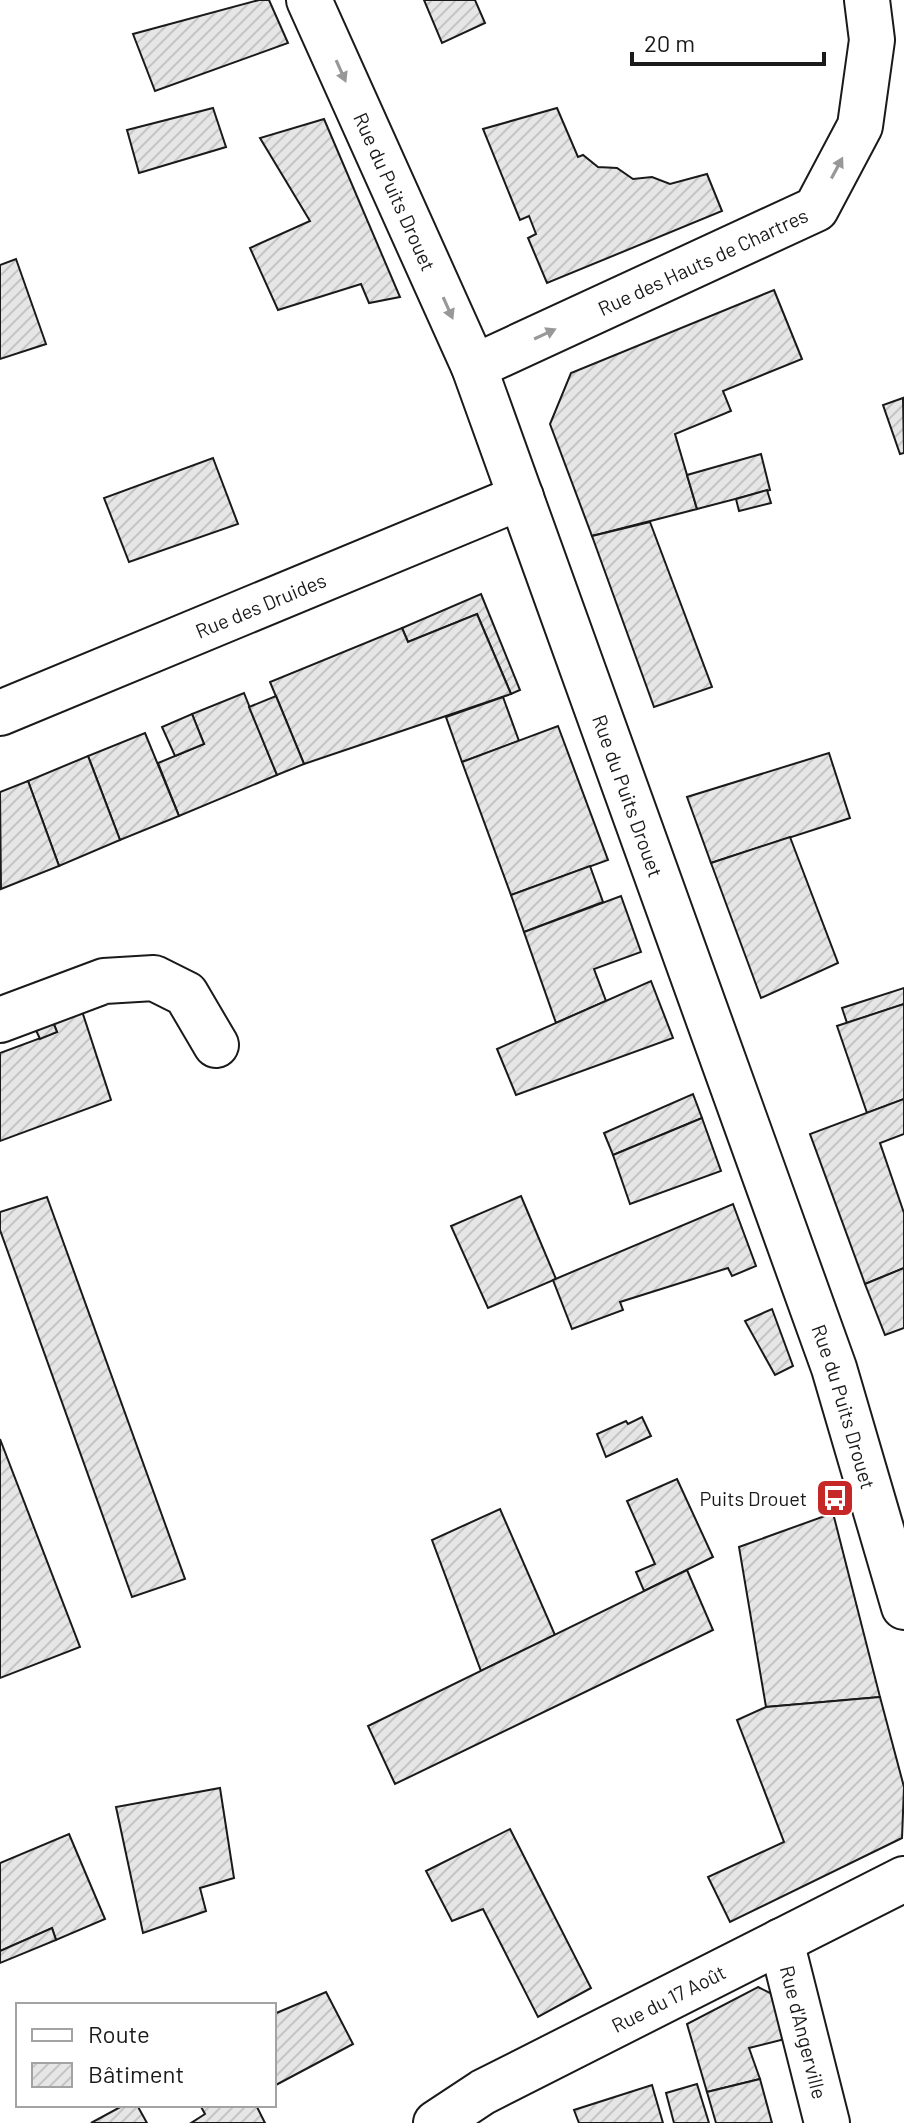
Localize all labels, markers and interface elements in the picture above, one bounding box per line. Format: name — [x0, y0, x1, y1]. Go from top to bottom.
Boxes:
scale bar — [632, 16, 824, 66]
text: 20 m — [644, 28, 695, 57]
one-way arrow — [334, 59, 348, 83]
street label: Rue du Puits Drouet — [349, 109, 441, 274]
one-way arrow — [831, 157, 844, 180]
street label: Rue des Hauts de Chartres — [594, 202, 812, 320]
one-way arrow — [441, 296, 455, 320]
one-way arrow — [533, 327, 557, 341]
street label: Rue des Druides — [192, 567, 329, 643]
street label: Rue du Puits Drouet — [588, 711, 668, 880]
street label: Rue du Puits Drouet — [807, 1321, 881, 1492]
bus stop icon: Puits Drouet — [814, 1477, 856, 1519]
place label: Puits Drouet — [699, 1486, 807, 1510]
street label: Rue du 17 Août — [607, 1959, 729, 2037]
street label: Rue d'Angerville — [776, 1963, 832, 2101]
legend — [16, 2003, 276, 2107]
text: Route — [88, 2019, 150, 2048]
text: Bâtiment — [88, 2059, 184, 2088]

